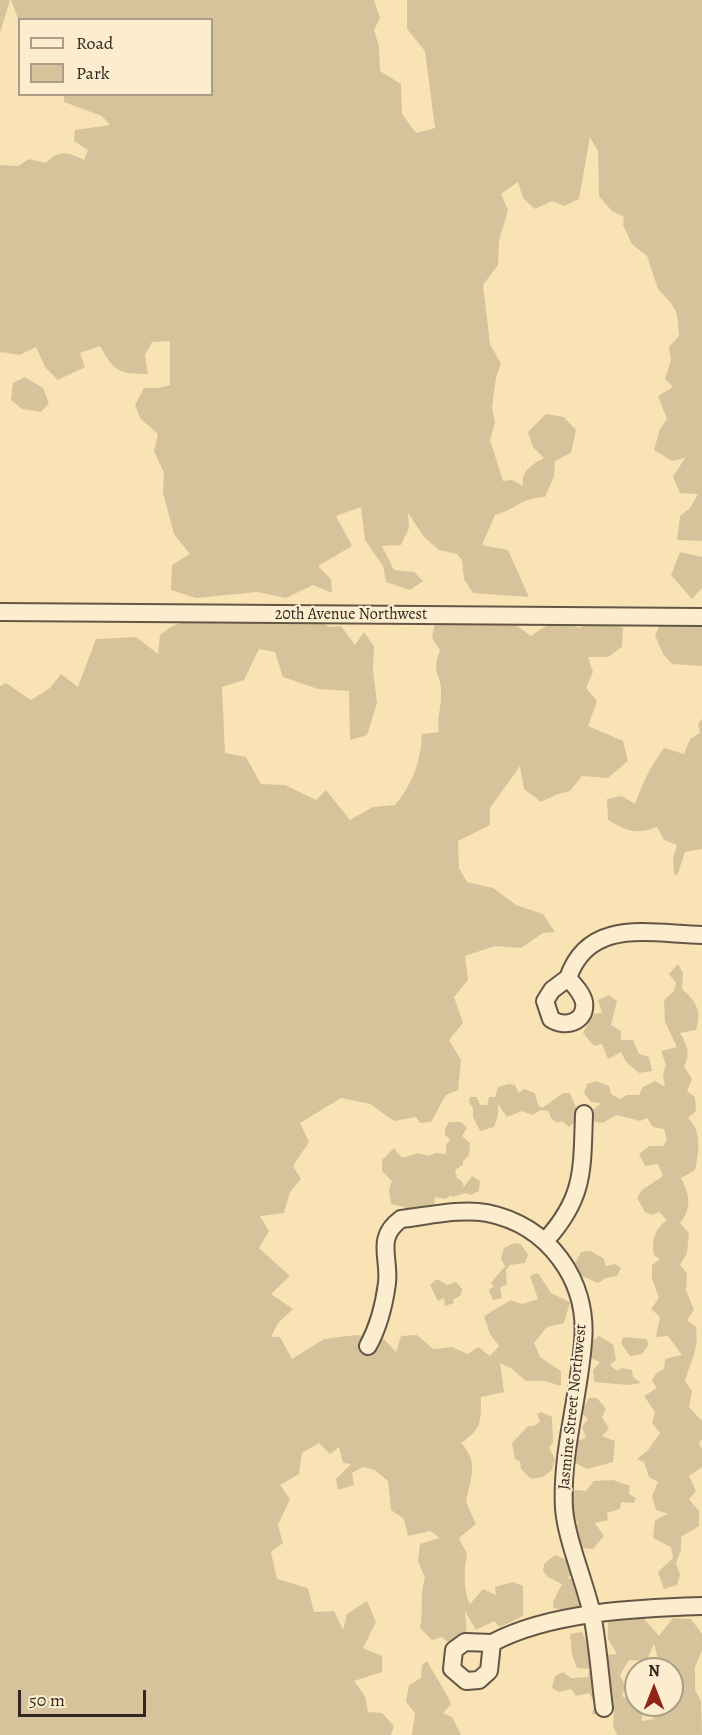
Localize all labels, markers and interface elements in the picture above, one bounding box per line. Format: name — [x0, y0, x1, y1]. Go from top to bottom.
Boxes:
legend — [18, 18, 213, 96]
text: Road — [76, 31, 113, 55]
text: Park — [76, 61, 110, 85]
street label: 20th Avenue Northwest — [275, 605, 427, 625]
street label: Jasmine Street Northwest — [555, 1323, 591, 1491]
north arrow — [624, 1657, 684, 1717]
text: N — [648, 1660, 660, 1682]
scale bar — [21, 1678, 148, 1716]
text: 50 m — [29, 1688, 65, 1712]

